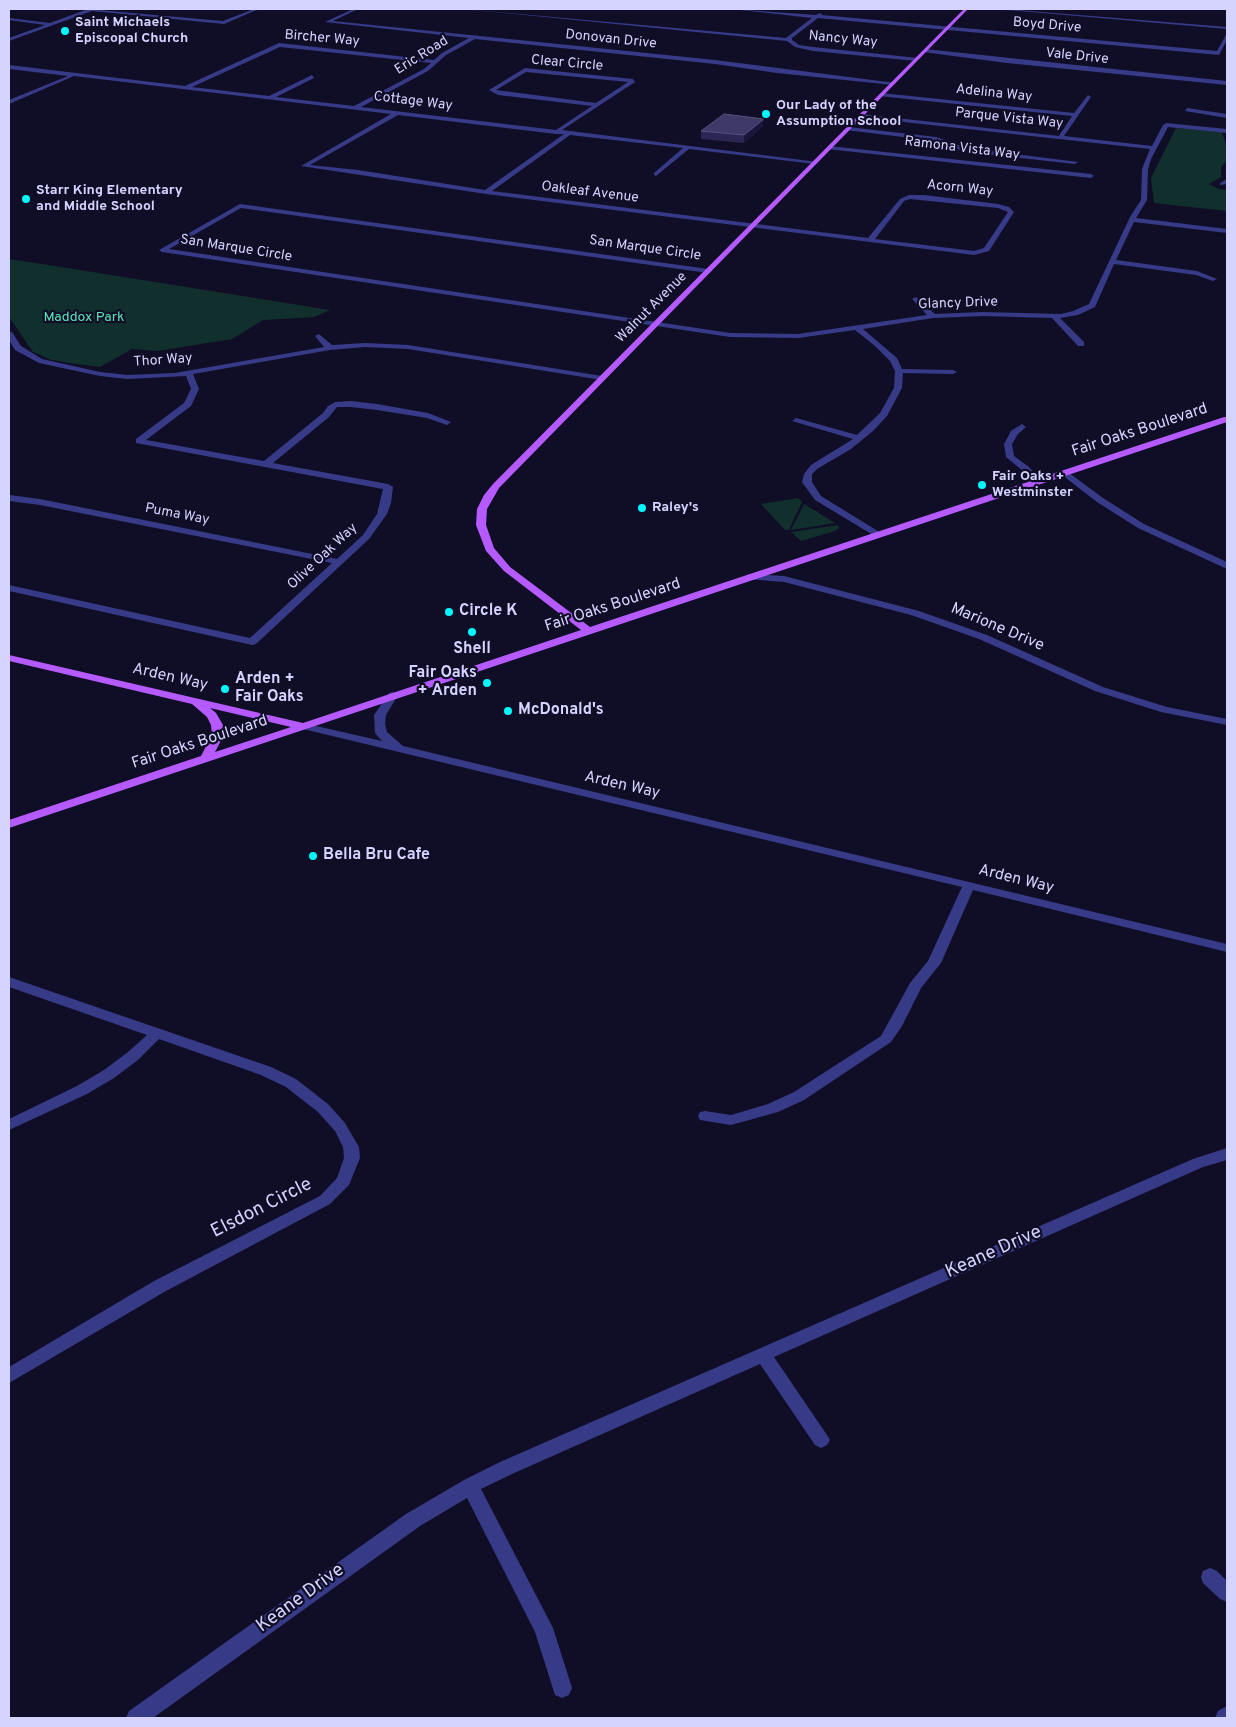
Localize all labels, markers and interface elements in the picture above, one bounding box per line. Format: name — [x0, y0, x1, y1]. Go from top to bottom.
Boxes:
place label: Saint Michaels Episcopal Church — [75, 15, 188, 48]
street label: Boyd Drive — [1012, 15, 1082, 37]
marker: Saint Michaels Episcopal Church — [59, 25, 71, 37]
street label: Bircher Way — [284, 27, 360, 51]
street label: Donovan Drive — [564, 27, 658, 53]
street label: Nancy Way — [808, 28, 878, 52]
street label: Eric Road — [392, 33, 452, 79]
street label: Vale Drive — [1045, 45, 1109, 69]
street label: Clear Circle — [530, 52, 604, 76]
street label: Adelina Way — [955, 82, 1033, 106]
street label: Cottage Way — [373, 89, 453, 115]
place label: Our Lady of the Assumption School — [776, 98, 901, 130]
street label: Parque Vista Way — [954, 105, 1064, 133]
marker: Our Lady of the Assumption School — [760, 108, 772, 120]
street label: Ramona Vista Way — [903, 134, 1021, 164]
street label: Acorn Way — [926, 177, 994, 201]
street label: Oakleaf Avenue — [540, 179, 640, 207]
place label: Starr King Elementary and Middle School — [36, 183, 183, 216]
marker: Starr King Elementary and Middle School — [20, 193, 32, 205]
street label: San Marque Circle — [179, 232, 293, 266]
street label: San Marque Circle — [588, 233, 702, 265]
street label: Walnut Avenue — [613, 269, 691, 347]
street label: Glancy Drive — [918, 294, 998, 314]
park label: Maddox Park — [43, 310, 125, 326]
street label: Thor Way — [133, 351, 193, 371]
street label: Fair Oaks Boulevard — [1070, 400, 1210, 462]
place label: Fair Oaks + Westminster — [992, 469, 1073, 502]
marker: Fair Oaks + Westminster — [976, 479, 988, 491]
place label: Raley's — [652, 500, 699, 516]
street label: Puma Way — [143, 501, 211, 529]
marker: Raley's — [636, 502, 648, 514]
street label: Olive Oak Way — [285, 520, 361, 594]
street label: Fair Oaks Boulevard — [543, 575, 683, 637]
street label: Marione Drive — [947, 600, 1047, 656]
place label: Circle K — [459, 602, 518, 622]
marker: Circle K — [443, 606, 455, 618]
marker: Shell — [466, 626, 478, 638]
place label: Shell — [453, 640, 491, 660]
street label: Arden Way — [130, 660, 210, 696]
place label: Fair Oaks + Arden — [408, 664, 477, 702]
place label: Arden + Fair Oaks — [235, 670, 304, 708]
marker: Fair Oaks + Arden — [481, 677, 493, 689]
marker: Arden + Fair Oaks — [219, 683, 231, 695]
place label: McDonald's — [518, 701, 604, 721]
marker: McDonald's — [502, 705, 514, 717]
street label: Fair Oaks Boulevard — [130, 712, 270, 774]
street label: Arden Way — [582, 768, 662, 804]
place label: Bella Bru Cafe — [323, 846, 430, 866]
marker: Bella Bru Cafe — [307, 850, 319, 862]
street label: Arden Way — [976, 861, 1056, 899]
street label: Elsdon Circle — [208, 1174, 316, 1244]
street label: Keane Drive — [942, 1222, 1046, 1284]
street label: Keane Drive — [253, 1559, 349, 1639]

